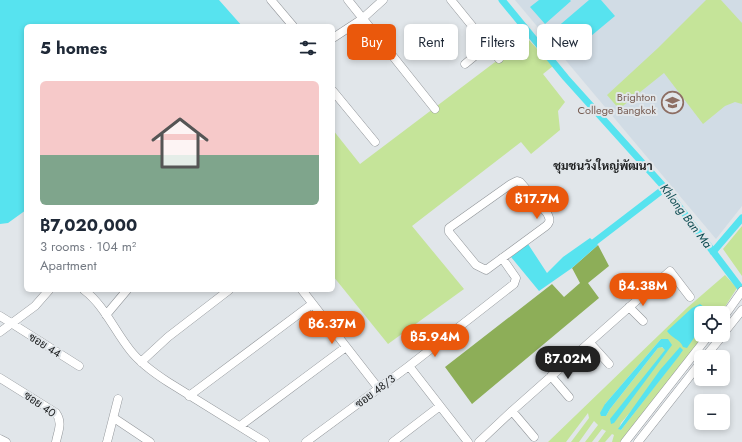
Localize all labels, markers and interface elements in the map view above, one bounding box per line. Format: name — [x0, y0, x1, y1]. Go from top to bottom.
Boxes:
chip: Buy — [347, 24, 396, 60]
chip: Rent — [404, 24, 458, 60]
chip: Filters — [466, 24, 529, 60]
chip: New — [537, 24, 592, 60]
text: 5 homes — [40, 36, 107, 60]
icon: filters — [297, 37, 319, 59]
place label: Brighton College Bangkok — [578, 89, 656, 118]
school or university icon: Brighton College Bangkok — [659, 90, 685, 116]
icon: home — [144, 107, 216, 179]
district label: ชุมชนวังใหญ่พัฒนา — [553, 157, 653, 175]
water label: Khlong Ban Ma — [656, 180, 717, 252]
pin: ฿17.7M — [504, 186, 570, 220]
text: ฿17.7M — [515, 189, 559, 208]
text: ฿7,020,000 — [40, 213, 137, 237]
text: 3 rooms · 104 m² — [40, 237, 136, 256]
text: Apartment — [40, 256, 97, 275]
pin: ฿4.38M — [610, 273, 676, 307]
text: ฿4.38M — [619, 276, 667, 295]
map controls — [694, 306, 730, 430]
button: locate — [694, 306, 730, 342]
pin: ฿6.37M — [299, 311, 365, 345]
text: ฿6.37M — [308, 314, 356, 333]
pin: ฿5.94M — [402, 324, 468, 358]
text: ฿5.94M — [410, 327, 460, 346]
street label: ซอย 44 — [26, 329, 65, 362]
pin: ฿7.02M — [535, 346, 601, 380]
text: ฿7.02M — [544, 349, 592, 368]
button: + — [694, 350, 730, 386]
street label: ซอย 48/3 — [352, 371, 398, 411]
street label: ซอย 40 — [21, 387, 60, 421]
button: − — [694, 394, 730, 430]

